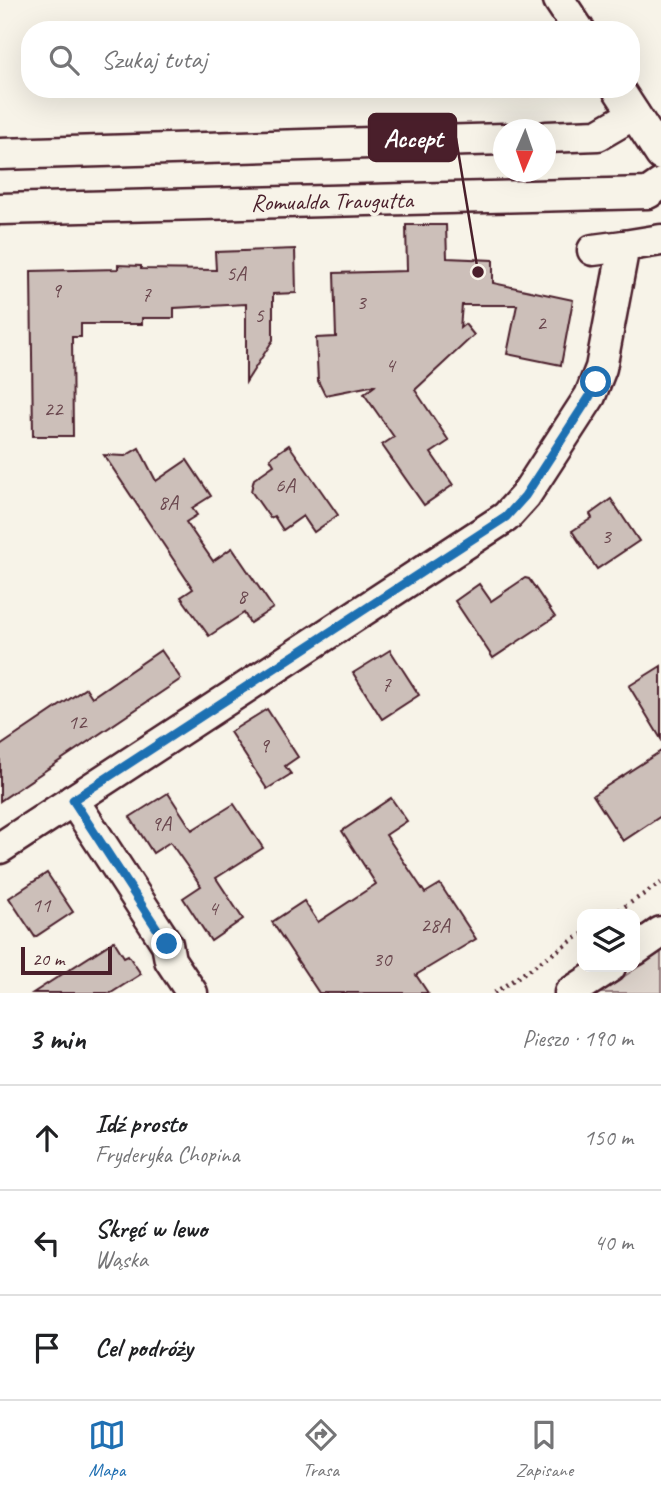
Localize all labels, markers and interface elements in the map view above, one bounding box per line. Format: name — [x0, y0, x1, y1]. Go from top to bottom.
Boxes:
search box — [21, 21, 640, 98]
icon: search — [45, 41, 83, 79]
text: Szukaj tutaj — [101, 43, 207, 76]
callout: Accept — [369, 114, 456, 161]
north arrow — [493, 119, 556, 182]
text: Accept — [383, 122, 445, 155]
street label: Romualda Traugutta — [251, 185, 415, 217]
house number: 5A — [226, 260, 247, 286]
house number: 9 — [51, 277, 62, 303]
house number: 7 — [141, 281, 152, 307]
house number: 3 — [356, 289, 367, 315]
house number: 5 — [254, 302, 265, 328]
house number: 2 — [536, 310, 547, 336]
house number: 4 — [385, 352, 397, 378]
route start — [580, 366, 611, 397]
house number: 22 — [44, 396, 64, 422]
house number: 6A — [275, 472, 296, 498]
house number: 8A — [158, 489, 179, 515]
house number: 3 — [601, 523, 612, 549]
house number: 8 — [237, 583, 249, 609]
house number: 7 — [381, 671, 392, 697]
house number: 12 — [68, 709, 88, 735]
house number: 9 — [259, 732, 270, 758]
house number: 9A — [151, 810, 172, 836]
house number: 11 — [32, 892, 52, 918]
house number: 4 — [208, 895, 220, 921]
map controls — [577, 909, 640, 972]
button: layers — [577, 909, 640, 972]
house number: 28A — [420, 912, 451, 938]
route end — [151, 928, 182, 959]
scale bar — [21, 944, 112, 976]
house number: 30 — [373, 946, 393, 972]
text: 20 m — [32, 947, 64, 971]
text: 3 min — [28, 1020, 85, 1058]
text: Pieszo · 190 m — [522, 1024, 633, 1053]
text: Idź prosto — [95, 1107, 186, 1140]
icon: ahead — [28, 1119, 66, 1157]
text: 150 m — [584, 1123, 633, 1152]
text: Fryderyka Chopina — [95, 1140, 239, 1169]
text: Skręć w lewo — [95, 1212, 207, 1245]
icon: left — [28, 1224, 66, 1262]
text: 40 m — [594, 1228, 633, 1257]
text: Wąska — [95, 1245, 148, 1274]
icon: arrive — [28, 1329, 66, 1367]
text: Cel podróży — [95, 1331, 193, 1364]
tab: Mapa — [88, 1416, 126, 1482]
tab: Trasa — [302, 1416, 340, 1482]
tab: Zapisane — [515, 1416, 573, 1482]

